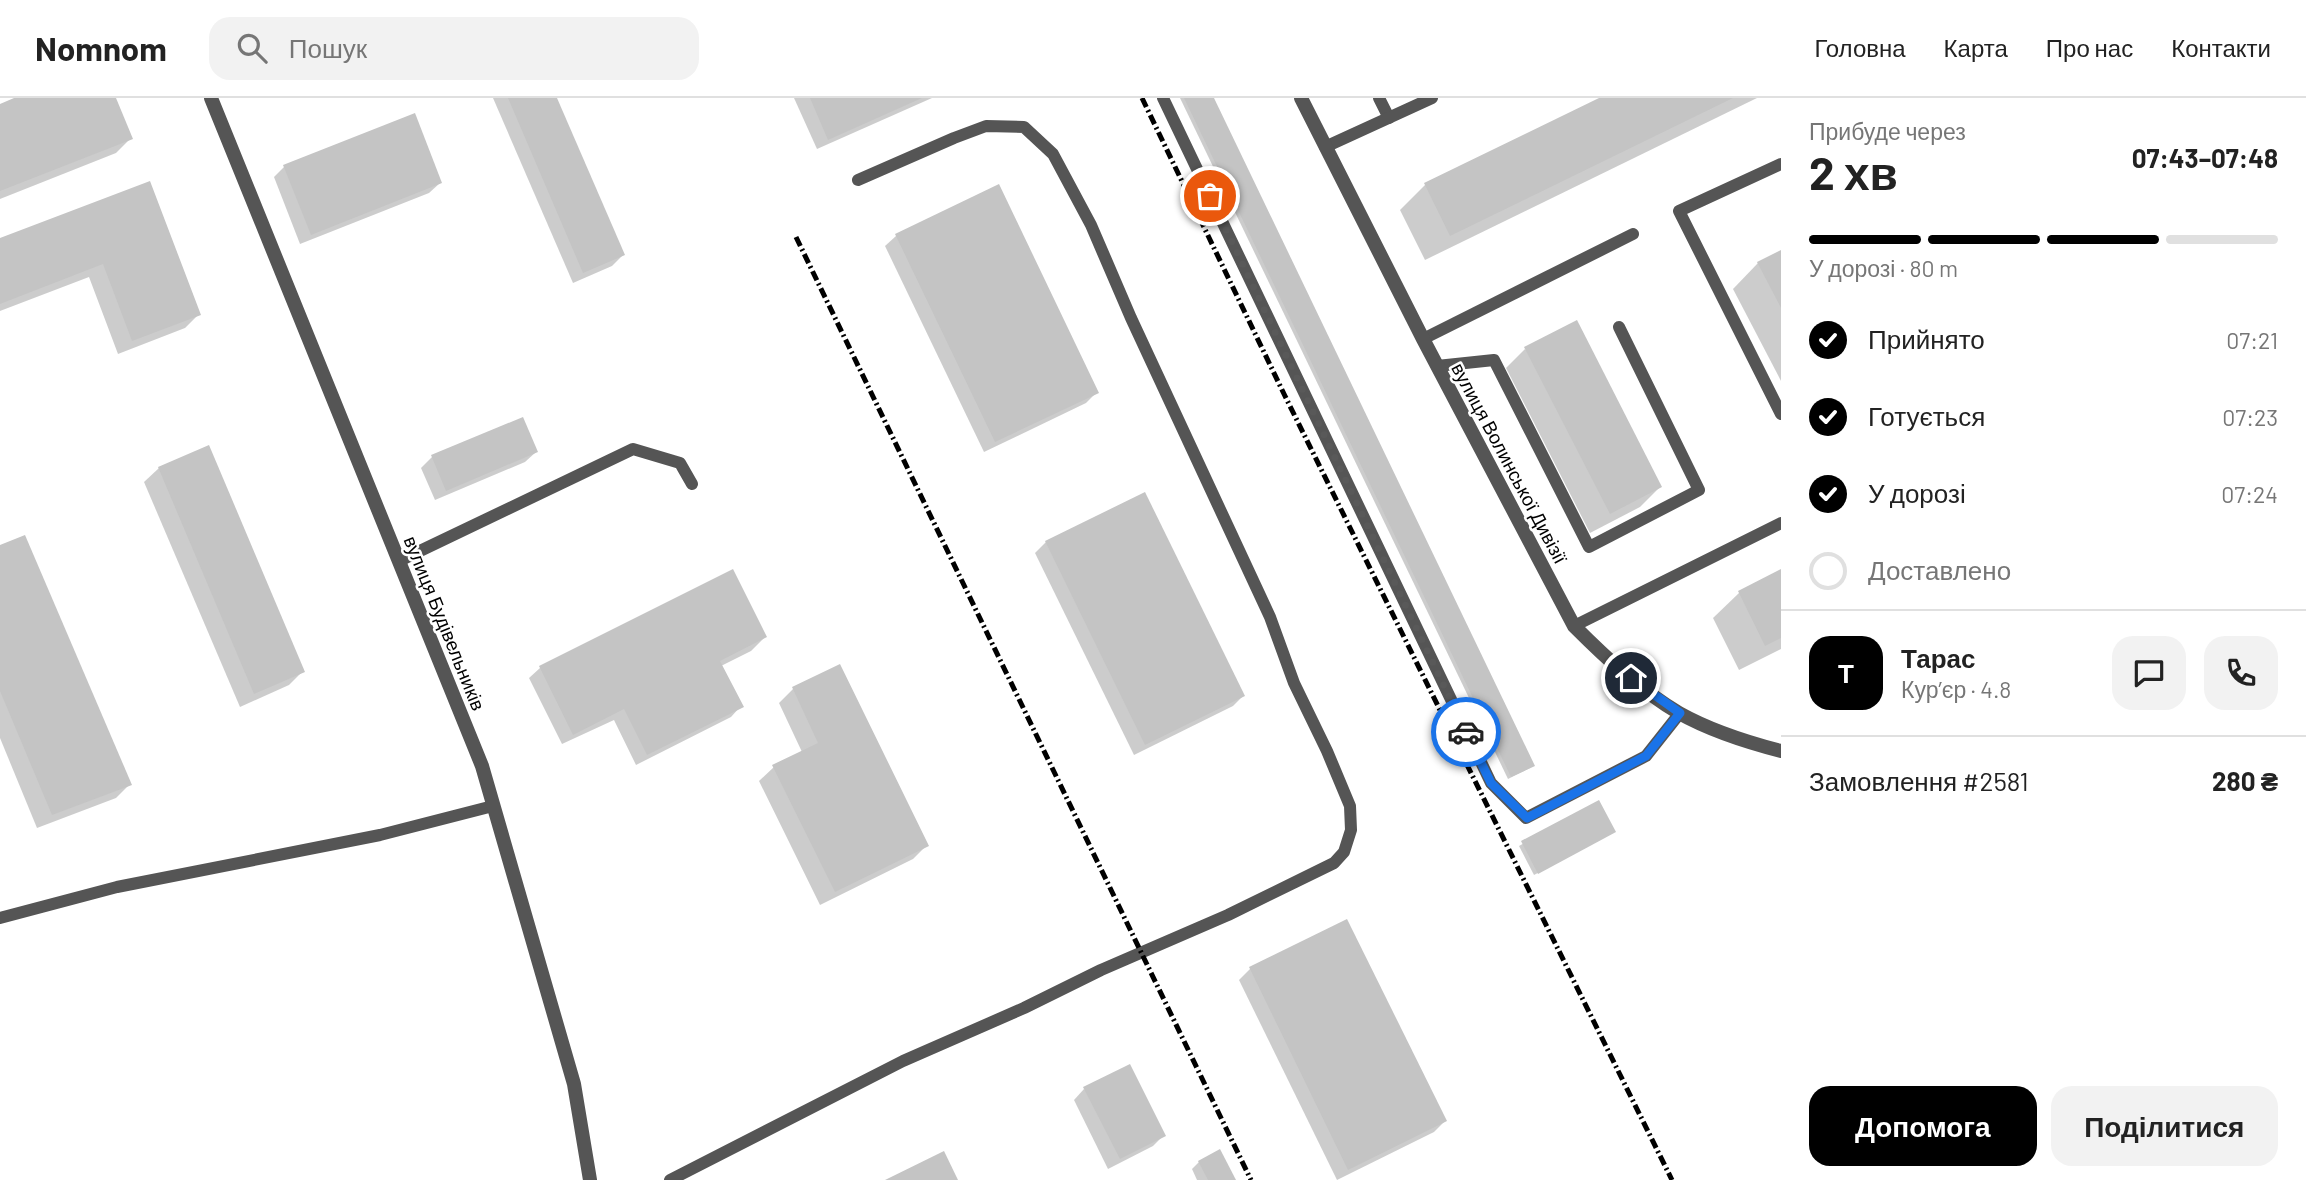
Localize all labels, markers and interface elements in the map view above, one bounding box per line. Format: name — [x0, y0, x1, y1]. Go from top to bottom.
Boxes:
search box — [209, 17, 699, 80]
text: Nomnom — [35, 28, 167, 68]
icon: search — [233, 29, 271, 67]
text: Пошук — [289, 32, 367, 63]
text: Головна — [1814, 33, 1906, 62]
text: Карта — [1944, 33, 2008, 62]
text: Про нас — [2046, 33, 2133, 62]
text: Контакти — [2171, 33, 2271, 62]
text: Прибуде через — [1809, 117, 1966, 145]
text: 07:43–07:48 — [2132, 142, 2278, 173]
text: 2 хв — [1809, 144, 1898, 199]
pin — [1180, 166, 1240, 226]
icon: bag — [1191, 177, 1229, 215]
text: У дорозі · 80 m — [1809, 254, 1958, 282]
icon: check — [1809, 321, 1847, 359]
text: Прийнято — [1868, 323, 1985, 354]
text: 07:21 — [2226, 326, 2278, 354]
street label: вулиця Волинської Дивізії — [1447, 359, 1573, 568]
icon: check — [1809, 398, 1847, 436]
text: Готується — [1868, 400, 1985, 431]
text: 07:23 — [2222, 403, 2278, 431]
icon: check — [1809, 475, 1847, 513]
text: У дорозі — [1868, 477, 1966, 508]
text: 07:24 — [2221, 480, 2278, 508]
street label: вулиця Будівельників — [399, 532, 491, 714]
text: Доставлено — [1868, 554, 2011, 585]
button: chat — [2112, 636, 2186, 710]
button: phone — [2204, 636, 2278, 710]
text: Тарас — [1901, 642, 1976, 673]
pin — [1601, 648, 1661, 708]
text: Т — [1838, 657, 1854, 688]
icon: home — [1612, 659, 1650, 697]
text: Кур’єр · 4.8 — [1901, 675, 2011, 703]
courier — [1431, 697, 1501, 767]
icon: car — [1447, 713, 1485, 751]
text: Замовлення #2581 — [1809, 765, 2029, 796]
text: 280 ₴ — [2212, 765, 2278, 796]
button: Допомога — [1809, 1086, 2037, 1166]
button: Поділитися — [2051, 1086, 2278, 1166]

